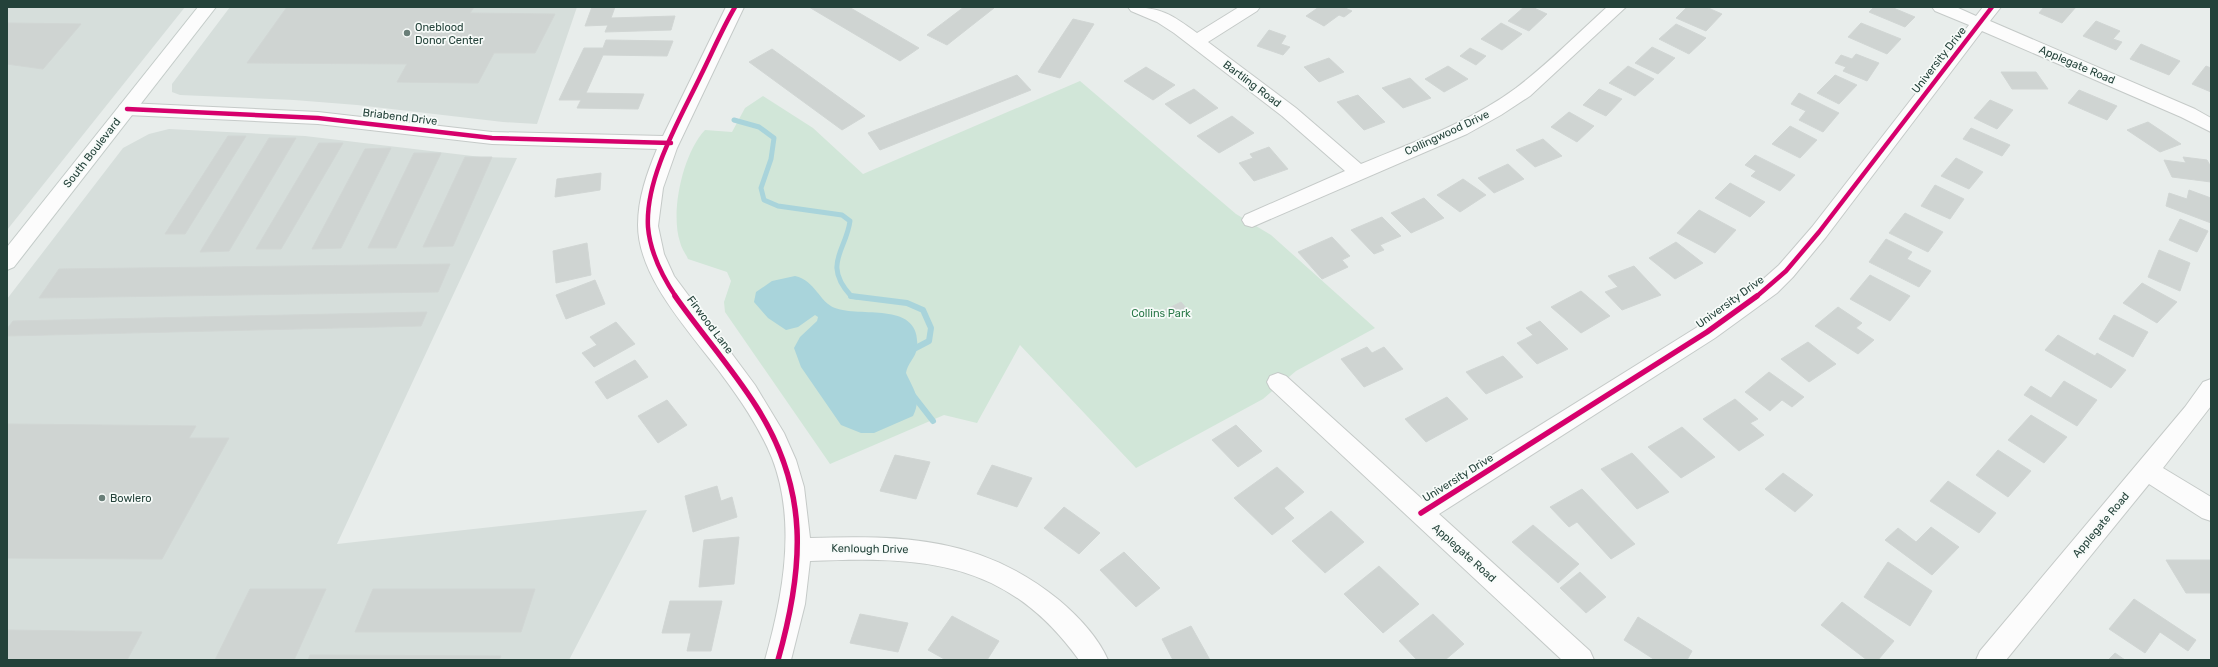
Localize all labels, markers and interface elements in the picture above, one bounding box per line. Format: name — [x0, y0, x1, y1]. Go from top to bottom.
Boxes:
place label: Oneblood Donor Center — [415, 21, 484, 47]
street label: University Drive — [1909, 24, 1969, 96]
marker: Oneblood Donor Center — [402, 28, 412, 38]
street label: Applegate Road — [2037, 43, 2117, 87]
street label: Bartling Road — [1220, 58, 1284, 110]
street label: Briabend Drive — [362, 106, 438, 128]
street label: Collingwood Drive — [1403, 108, 1491, 158]
street label: South Boulevard — [61, 116, 123, 190]
street label: University Drive — [1693, 273, 1767, 331]
street label: Firwood Lane — [684, 294, 736, 356]
park label: Collins Park — [1131, 307, 1191, 320]
street label: University Drive — [1420, 451, 1496, 505]
street label: Applegate Road — [2070, 490, 2132, 560]
place label: Bowlero — [110, 492, 152, 505]
marker: Bowlero — [97, 493, 107, 503]
street label: Applegate Road — [1430, 521, 1498, 585]
street label: Kenlough Drive — [831, 542, 909, 556]

